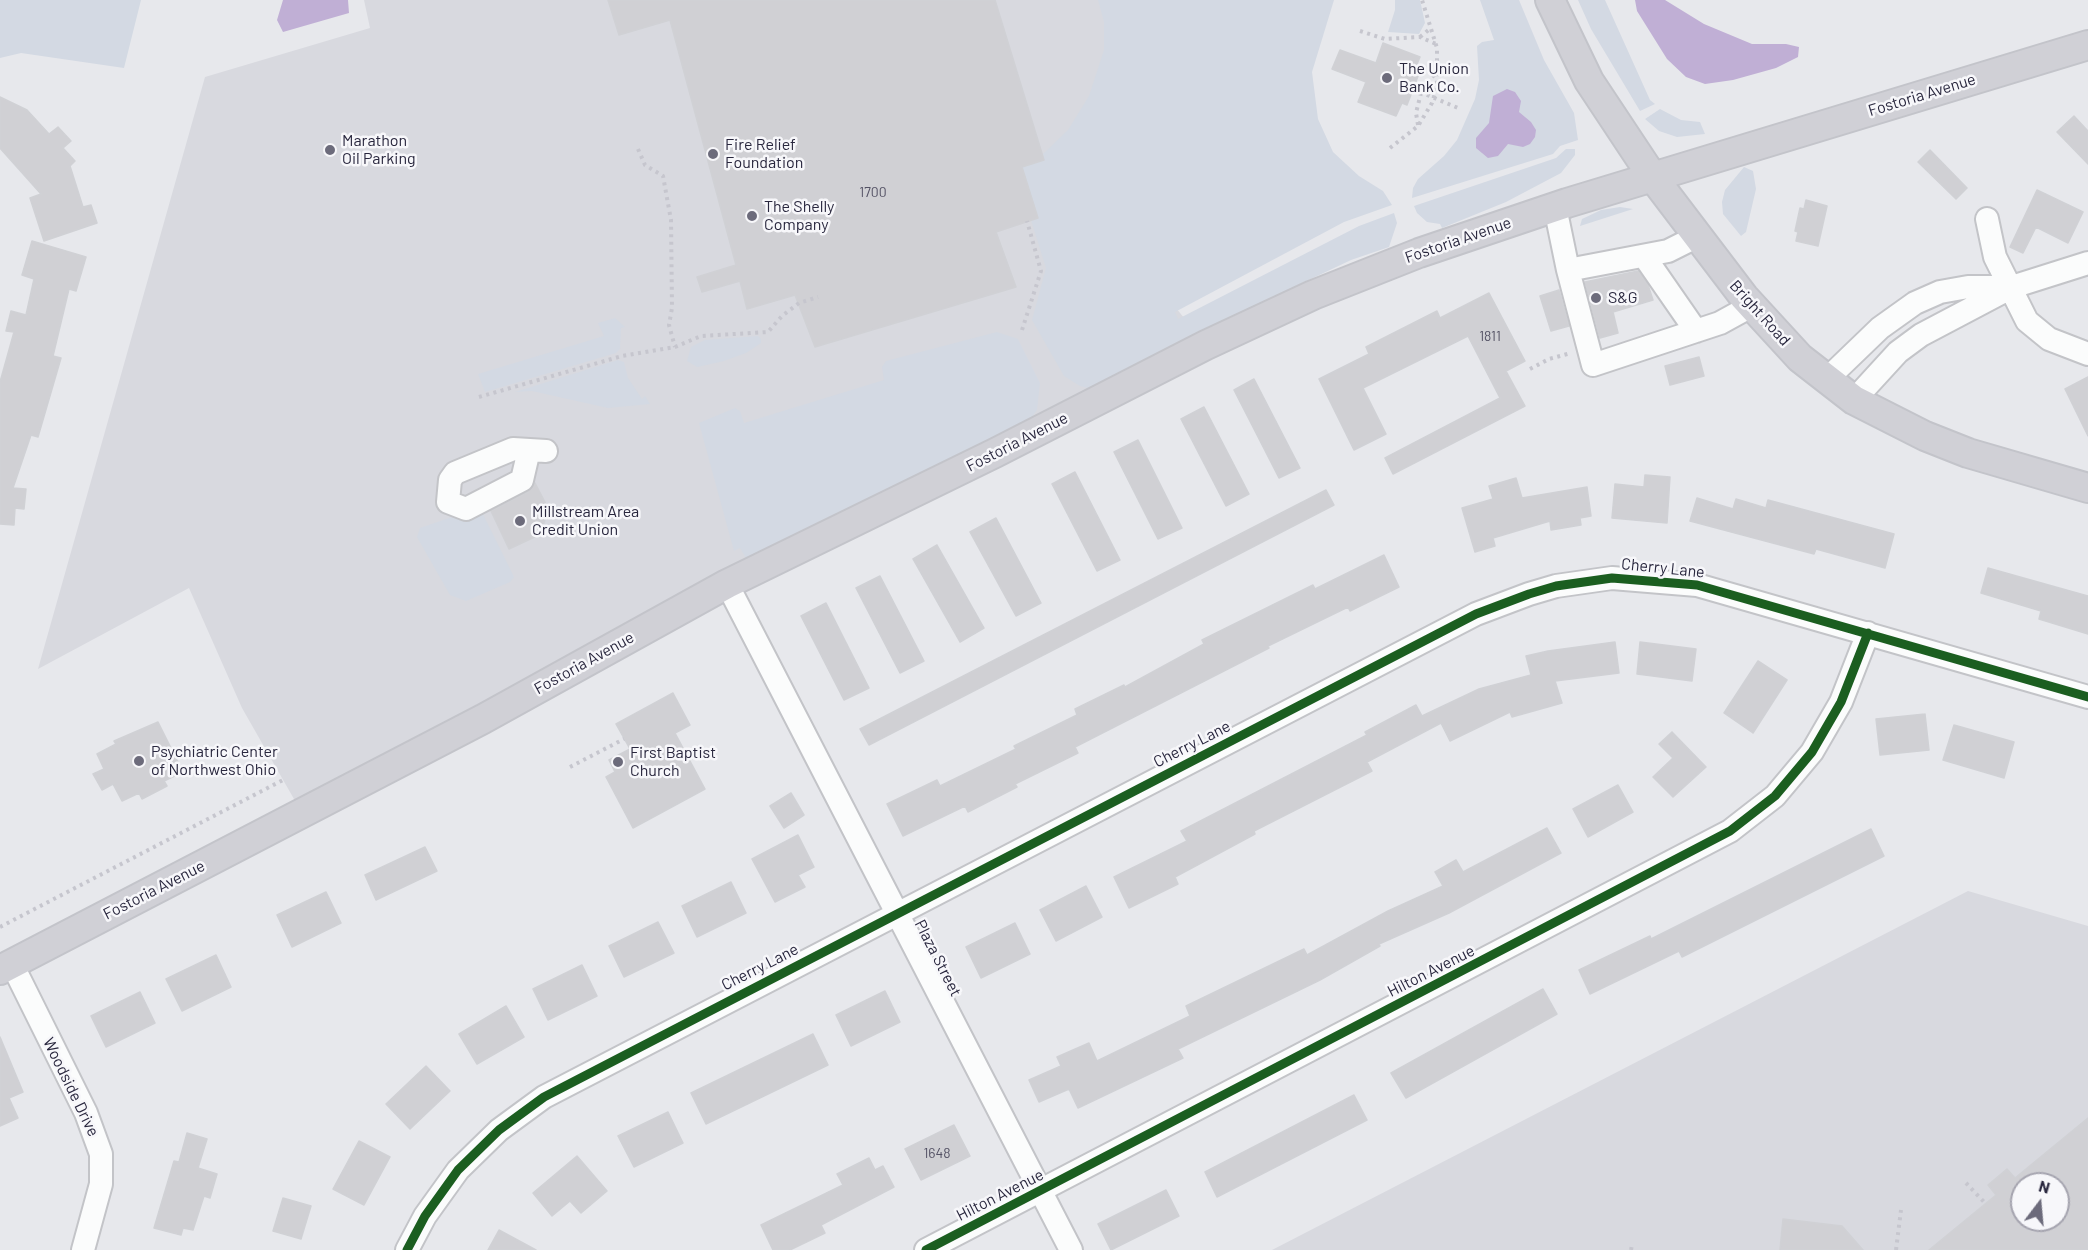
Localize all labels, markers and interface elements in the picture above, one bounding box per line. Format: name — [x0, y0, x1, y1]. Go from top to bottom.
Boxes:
place label: The Union Bank Co. — [1399, 59, 1469, 97]
street label: Fostoria Avenue — [1866, 70, 1978, 120]
marker: The Union Bank Co. — [1380, 71, 1394, 85]
place label: Marathon Oil Parking — [342, 131, 416, 169]
place label: Fire Relief Foundation — [725, 135, 803, 173]
marker: Marathon Oil Parking — [323, 143, 337, 157]
marker: Fire Relief Foundation — [706, 147, 720, 161]
house number: 1700 — [859, 184, 887, 200]
place label: The Shelly Company — [764, 197, 834, 235]
marker: The Shelly Company — [745, 209, 759, 223]
street label: Fostoria Avenue — [1402, 213, 1514, 267]
street label: Bright Road — [1726, 276, 1794, 350]
place label: S&G — [1608, 288, 1638, 308]
marker: S&G — [1589, 291, 1603, 305]
house number: 1811 — [1479, 328, 1501, 344]
street label: Fostoria Avenue — [963, 408, 1071, 476]
place label: Millstream Area Credit Union — [532, 502, 639, 540]
marker: Millstream Area Credit Union — [513, 514, 527, 528]
street label: Cherry Lane — [1620, 554, 1706, 582]
street label: Fostoria Avenue — [531, 628, 637, 698]
street label: Cherry Lane — [1150, 716, 1234, 772]
place label: Psychiatric Center of Northwest Ohio — [151, 742, 278, 780]
place label: First Baptist Church — [630, 743, 716, 781]
marker: Psychiatric Center of Northwest Ohio — [132, 754, 146, 768]
marker: First Baptist Church — [611, 755, 625, 769]
street label: Fostoria Avenue — [100, 856, 208, 924]
street label: Plaza Street — [910, 916, 966, 1000]
street label: Cherry Lane — [718, 939, 802, 995]
street label: Hilton Avenue — [1384, 941, 1478, 1001]
street label: Woodside Drive — [39, 1035, 103, 1139]
house number: 1648 — [923, 1145, 951, 1161]
street label: Hilton Avenue — [953, 1165, 1047, 1225]
north arrow — [2010, 1172, 2070, 1232]
text: N — [2037, 1176, 2052, 1197]

